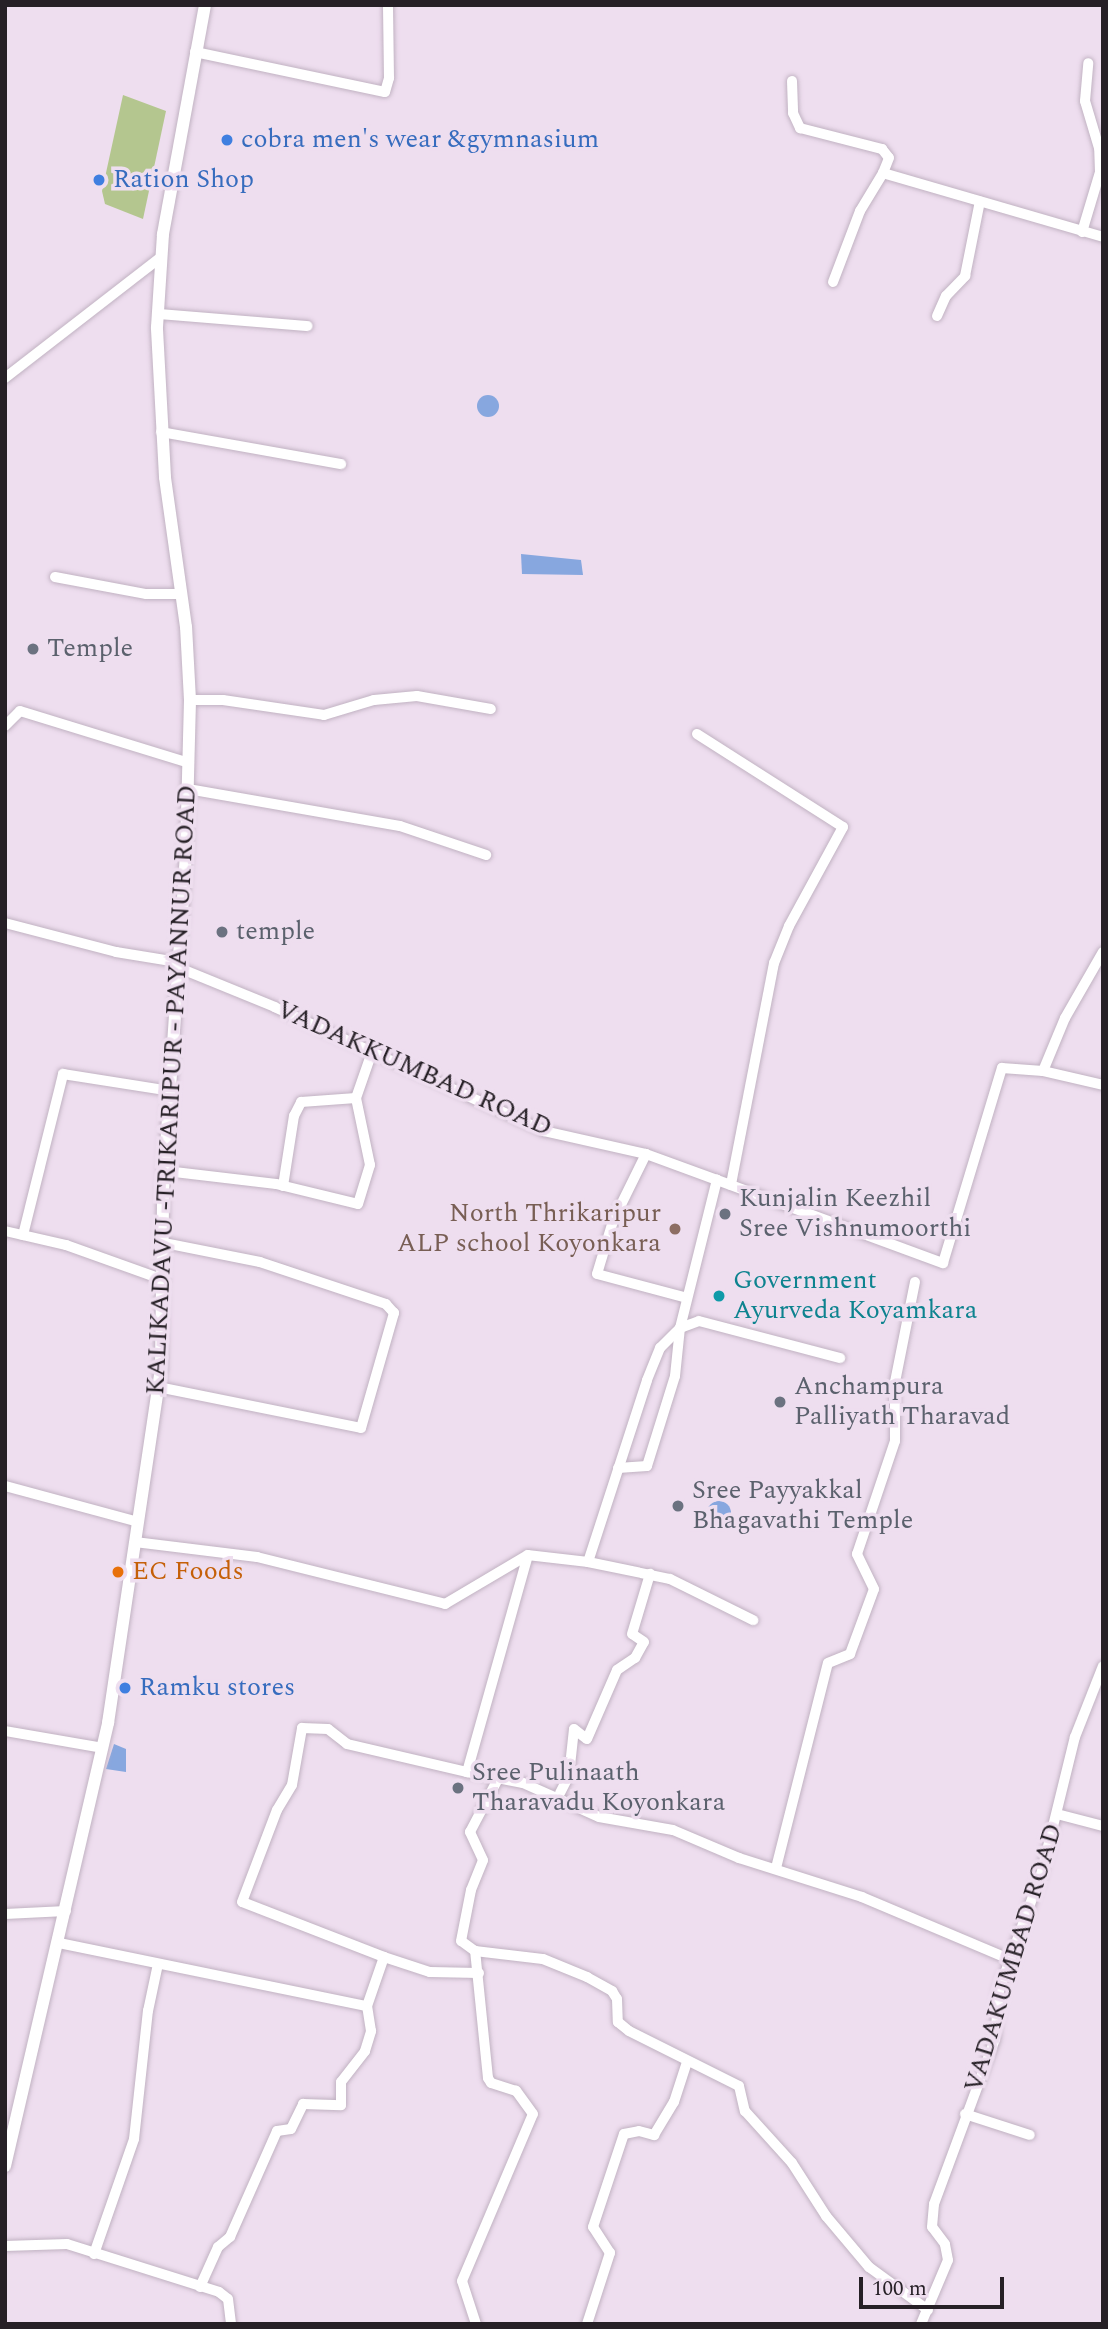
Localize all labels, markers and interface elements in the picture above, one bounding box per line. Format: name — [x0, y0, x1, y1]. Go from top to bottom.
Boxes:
place label: cobra men's wear &gymnasium — [241, 124, 599, 156]
marker: cobra men's wear &gymnasium — [219, 132, 235, 148]
place label: Ration Shop — [113, 164, 254, 196]
marker: Ration Shop — [91, 172, 107, 188]
place label: Temple — [47, 633, 133, 665]
marker: Temple — [25, 641, 41, 657]
street label: KALIKADAVU -TRIKARIPUR - PAYANNUR ROAD — [140, 784, 204, 1396]
place label: temple — [236, 916, 315, 948]
marker: temple — [214, 924, 230, 940]
street label: VADAKKUMBAD ROAD — [272, 994, 556, 1144]
place label: Kunjalin Keezhil Sree Vishnumoorthi — [739, 1183, 971, 1244]
place label: North Thrikaripur ALP school Koyonkara — [397, 1198, 661, 1260]
marker: Kunjalin Keezhil Sree Vishnumoorthi — [717, 1206, 733, 1222]
marker: North Thrikaripur ALP school Koyonkara — [667, 1221, 683, 1237]
place label: Government Ayurveda Koyamkara — [733, 1265, 978, 1326]
marker: Government Ayurveda Koyamkara — [711, 1288, 727, 1304]
place label: Anchampura Palliyath Tharavad — [794, 1371, 1010, 1432]
marker: Anchampura Palliyath Tharavad — [772, 1394, 788, 1410]
place label: Sree Payyakkal Bhagavathi Temple — [692, 1475, 913, 1536]
marker: Sree Payyakkal Bhagavathi Temple — [670, 1498, 686, 1514]
place label: EC Foods — [132, 1556, 244, 1588]
marker: EC Foods — [110, 1564, 126, 1580]
place label: Ramku stores — [139, 1672, 295, 1704]
marker: Ramku stores — [117, 1680, 133, 1696]
place label: Sree Pulinaath Tharavadu Koyonkara — [472, 1757, 725, 1818]
marker: Sree Pulinaath Tharavadu Koyonkara — [450, 1780, 466, 1796]
street label: VADAKUMBAD ROAD — [958, 1820, 1070, 2096]
scale bar — [863, 2262, 1008, 2306]
text: 100 m — [872, 2273, 927, 2305]

